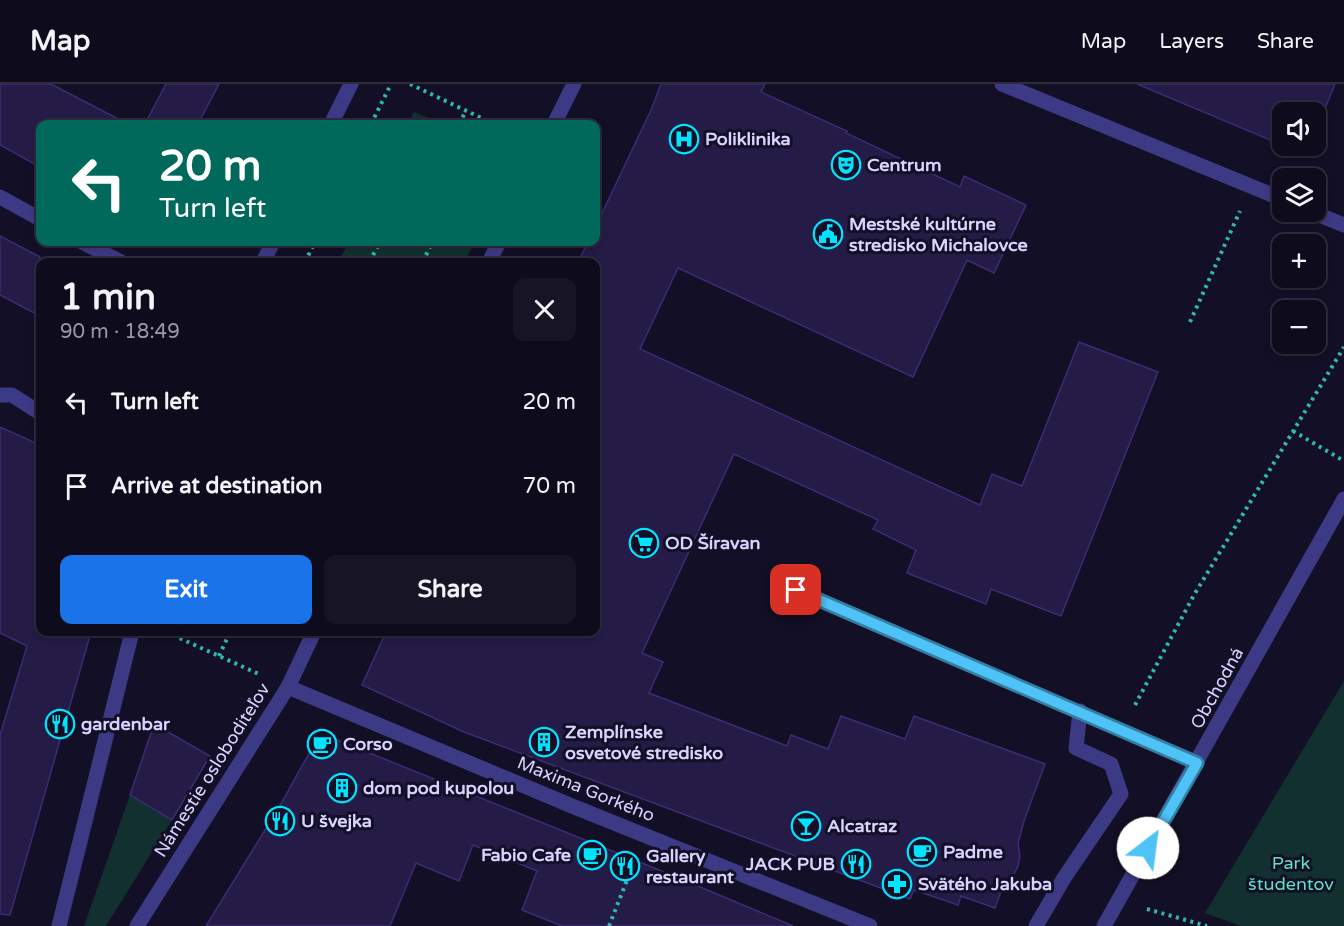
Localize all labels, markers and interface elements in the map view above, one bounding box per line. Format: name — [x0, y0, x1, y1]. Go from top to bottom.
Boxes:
text: Map — [30, 24, 90, 58]
text: Map — [1081, 29, 1126, 54]
text: Layers — [1159, 29, 1224, 54]
text: Share — [1257, 29, 1314, 54]
map controls — [1272, 102, 1326, 354]
button: sound — [1272, 102, 1326, 156]
hospital icon: Poliklinika — [668, 123, 700, 155]
place label: Poliklinika — [705, 128, 791, 150]
text: 20 m — [159, 141, 261, 192]
icon: left — [60, 144, 138, 222]
theatre icon: Centrum — [830, 149, 862, 181]
place label: Centrum — [867, 154, 941, 176]
button: layers — [1272, 168, 1326, 222]
text: Turn left — [159, 192, 266, 225]
place label: Mestské kultúrne stredisko Michalovce — [849, 213, 1028, 256]
public building icon: Mestské kultúrne stredisko Michalovce — [812, 218, 844, 250]
button: + — [1272, 234, 1326, 288]
text: 1 min — [60, 276, 156, 319]
button: close — [513, 278, 576, 341]
button: − — [1272, 300, 1326, 354]
text: 90 m · 18:49 — [60, 320, 180, 344]
icon: left — [60, 386, 93, 419]
text: Turn left — [111, 389, 199, 415]
text: 20 m — [522, 389, 576, 415]
icon: arrive — [60, 470, 93, 503]
text: Arrive at destination — [111, 473, 322, 499]
text: 70 m — [522, 473, 576, 499]
supermarket icon: OD Šíravan — [628, 527, 660, 559]
place label: OD Šíravan — [665, 532, 761, 554]
button: Exit — [60, 555, 312, 624]
button: Share — [324, 555, 576, 624]
pin — [770, 564, 821, 615]
icon: arrive — [779, 573, 812, 606]
street label: Obchodná — [1186, 643, 1248, 733]
street label: Námestie osloboditeľov — [149, 679, 275, 861]
restaurant icon: gardenbar — [44, 708, 76, 740]
place label: gardenbar — [81, 713, 171, 735]
place label: Zemplínske osvetové stredisko — [565, 721, 723, 764]
building icon: Zemplínske osvetové stredisko — [528, 726, 560, 758]
cafe icon: Corso — [306, 728, 338, 760]
place label: Corso — [343, 733, 393, 755]
street label: Maxima Gorkého — [514, 751, 658, 827]
building icon: dom pod kupolou — [326, 772, 358, 804]
place label: dom pod kupolou — [363, 777, 514, 799]
restaurant icon: U švejka — [264, 805, 296, 837]
place label: U švejka — [301, 810, 372, 832]
bar icon: Alcatraz — [790, 810, 822, 842]
place label: Alcatraz — [827, 815, 897, 837]
position arrow — [1116, 816, 1180, 880]
cafe icon: Padme — [906, 836, 938, 868]
cafe icon: Fabio Cafe — [576, 839, 608, 871]
place label: Padme — [943, 841, 1003, 863]
place label: Fabio Cafe — [481, 844, 571, 866]
place label: Gallery restaurant — [646, 845, 734, 888]
restaurant icon: JACK PUB — [840, 848, 872, 880]
restaurant icon: Gallery restaurant — [609, 850, 641, 882]
park label: Park študentov — [1248, 852, 1334, 895]
place label: JACK PUB — [745, 853, 835, 875]
pharmacy icon: Svätého Jakuba — [881, 868, 913, 900]
place label: Svätého Jakuba — [918, 873, 1052, 895]

